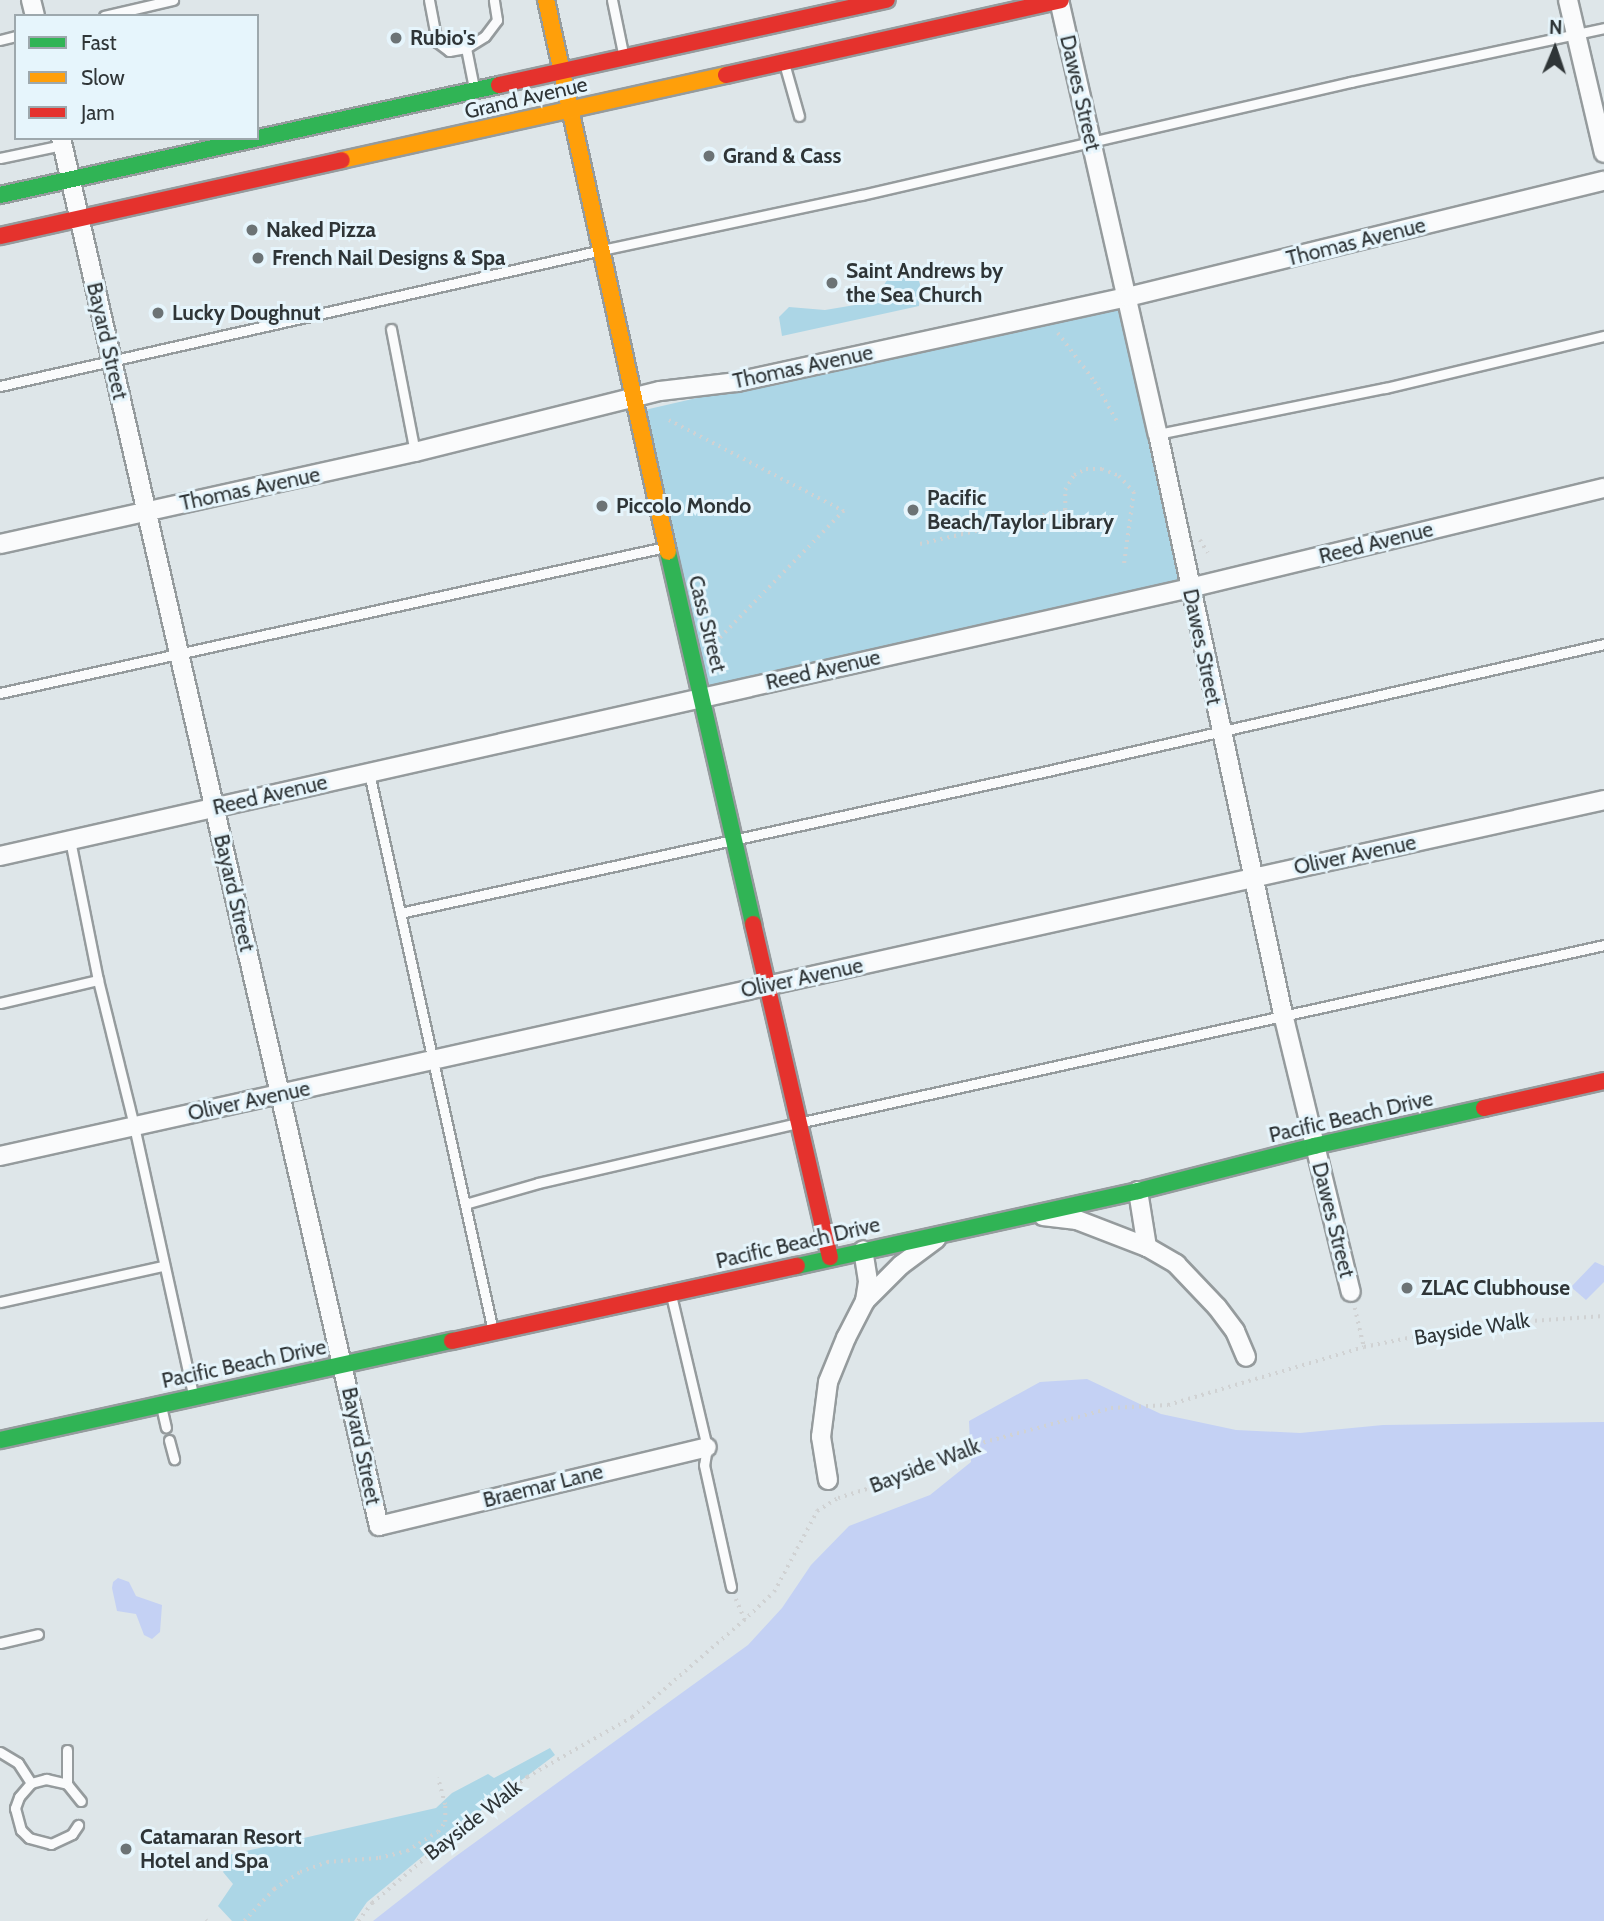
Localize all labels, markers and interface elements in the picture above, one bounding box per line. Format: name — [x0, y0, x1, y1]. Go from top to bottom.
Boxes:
legend — [14, 14, 259, 140]
north arrow — [1520, 14, 1590, 84]
text: N — [1549, 16, 1563, 39]
place label: Rubio's — [410, 25, 476, 51]
text: Fast — [81, 30, 117, 55]
marker: Rubio's — [388, 30, 404, 46]
street label: Dawes Street — [1054, 33, 1106, 153]
text: Slow — [81, 65, 125, 90]
street label: Grand Avenue — [462, 72, 590, 124]
text: Jam — [81, 100, 115, 125]
place label: Grand & Cass — [723, 143, 841, 169]
marker: Grand & Cass — [701, 148, 717, 164]
street label: Thomas Avenue — [1284, 213, 1428, 271]
place label: Naked Pizza — [266, 217, 376, 243]
marker: Naked Pizza — [244, 222, 260, 238]
place label: French Nail Designs & Spa — [272, 245, 506, 271]
marker: French Nail Designs & Spa — [250, 250, 266, 266]
place label: Saint Andrews by the Sea Church — [846, 258, 1003, 308]
marker: Saint Andrews by the Sea Church — [824, 275, 840, 291]
street label: Bayard Street — [81, 280, 133, 402]
place label: Lucky Doughnut — [172, 300, 321, 326]
marker: Lucky Doughnut — [150, 305, 166, 321]
street label: Thomas Avenue — [731, 340, 875, 394]
street label: Thomas Avenue — [178, 462, 322, 516]
place label: Pacific Beach/Taylor Library — [927, 485, 1114, 535]
place label: Piccolo Mondo — [616, 493, 751, 519]
marker: Piccolo Mondo — [594, 498, 610, 514]
marker: Pacific Beach/Taylor Library — [905, 502, 921, 518]
street label: Reed Avenue — [1316, 517, 1436, 569]
street label: Cass Street — [683, 573, 731, 675]
street label: Dawes Street — [1177, 587, 1227, 707]
street label: Reed Avenue — [763, 645, 883, 695]
street label: Reed Avenue — [210, 770, 330, 820]
street label: Oliver Avenue — [1292, 830, 1418, 880]
street label: Bayard Street — [208, 832, 260, 954]
street label: Oliver Avenue — [739, 953, 865, 1003]
street label: Oliver Avenue — [186, 1076, 312, 1126]
street label: Pacific Beach Drive — [1267, 1086, 1435, 1148]
street label: Dawes Street — [1306, 1160, 1360, 1280]
street label: Pacific Beach Drive — [714, 1212, 882, 1274]
place label: ZLAC Clubhouse — [1421, 1275, 1570, 1301]
marker: ZLAC Clubhouse — [1399, 1280, 1415, 1296]
street label: Bayside Walk — [1413, 1307, 1531, 1351]
street label: Pacific Beach Drive — [159, 1334, 329, 1394]
street label: Bayard Street — [336, 1385, 386, 1507]
street label: Bayside Walk — [866, 1433, 984, 1499]
street label: Braemar Lane — [480, 1459, 606, 1513]
street label: Bayside Walk — [419, 1774, 527, 1866]
place label: Catamaran Resort Hotel and Spa — [140, 1824, 302, 1874]
marker: Catamaran Resort Hotel and Spa — [118, 1841, 134, 1857]

